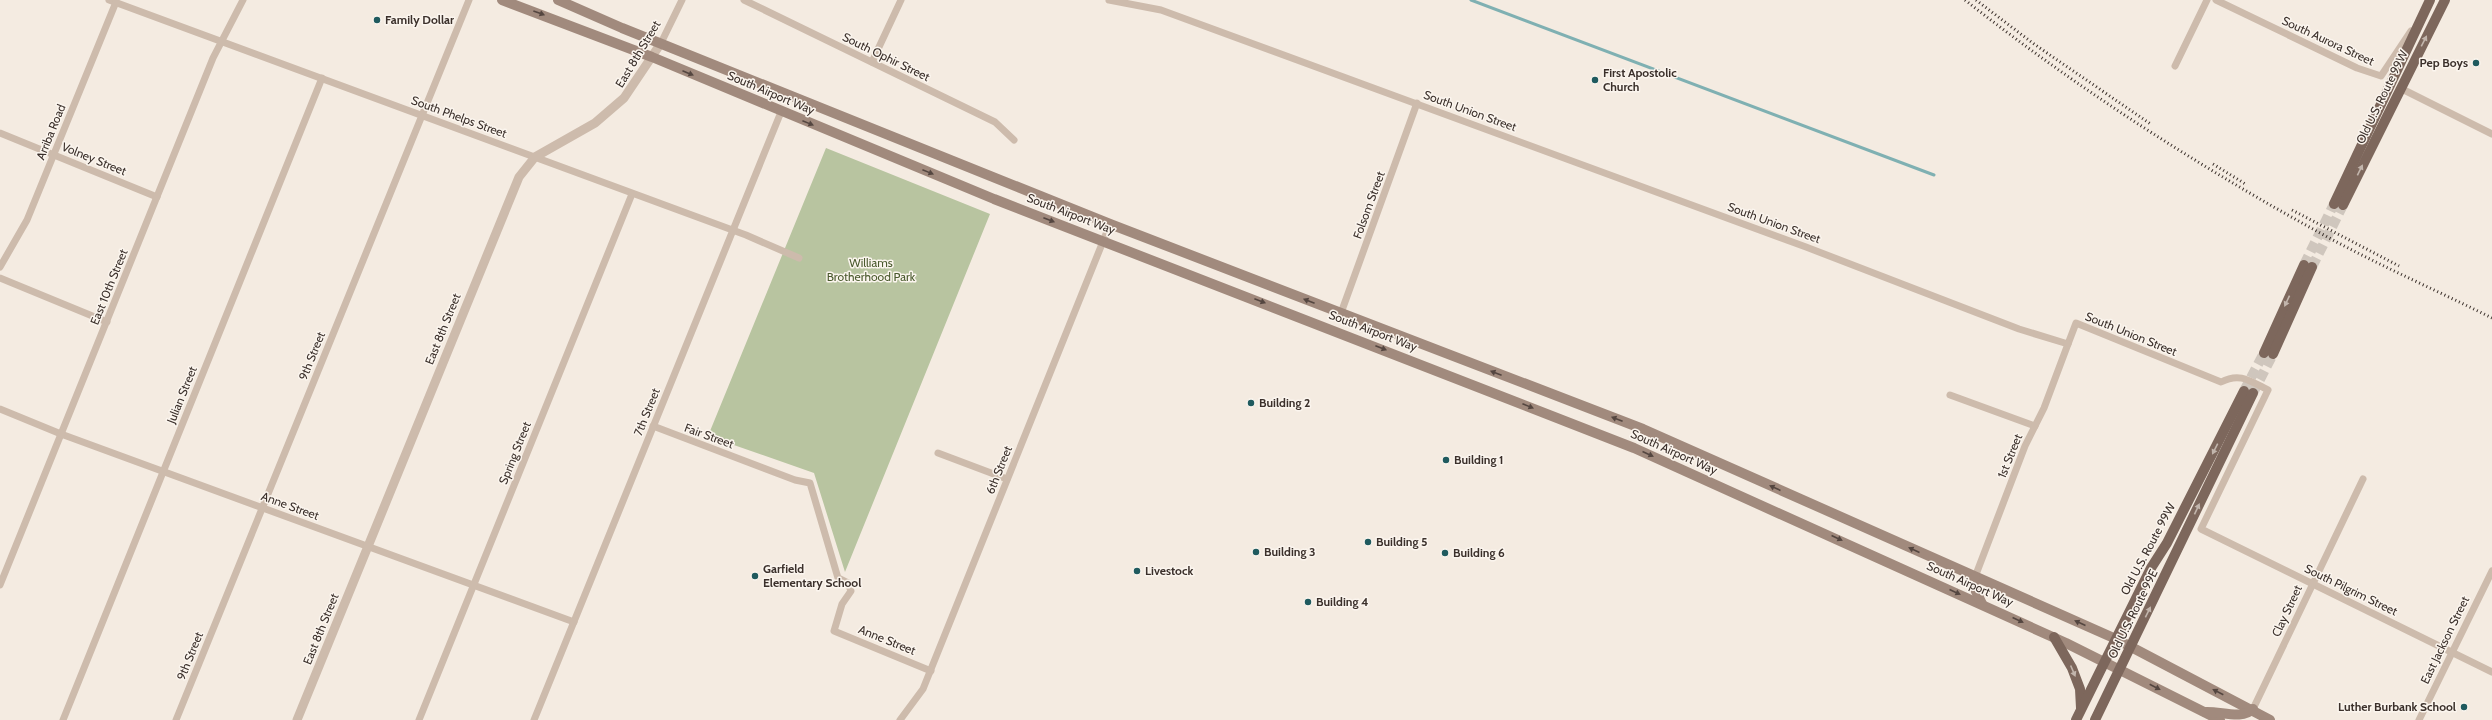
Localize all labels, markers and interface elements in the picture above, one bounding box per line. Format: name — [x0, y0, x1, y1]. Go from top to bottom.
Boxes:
one-way arrow — [534, 11, 546, 17]
place label: Family Dollar — [385, 12, 454, 27]
street label: South Aurora Street — [2280, 13, 2377, 68]
marker: Family Dollar — [372, 15, 382, 25]
street label: East 8th Street — [612, 18, 663, 90]
street label: South Ophir Street — [840, 29, 932, 84]
one-way arrow — [2421, 35, 2427, 47]
street label: Old U.S. Route 99W — [2352, 47, 2411, 146]
place label: Pep Boys — [2420, 55, 2468, 70]
marker: Pep Boys — [2471, 58, 2481, 68]
place label: First Apostolic Church — [1603, 65, 1677, 94]
street label: South Airport Way — [725, 67, 817, 118]
one-way arrow — [682, 70, 694, 76]
marker: First Apostolic Church — [1590, 75, 1600, 85]
street label: South Union Street — [1422, 87, 1519, 134]
street label: South Phelps Street — [409, 92, 509, 141]
street label: Arriba Road — [33, 102, 68, 162]
one-way arrow — [802, 120, 813, 126]
street label: Volney Street — [60, 139, 129, 178]
one-way arrow — [2357, 164, 2363, 176]
one-way arrow — [923, 169, 935, 175]
street label: Folsom Street — [1349, 169, 1388, 241]
street label: South Airport Way — [1025, 190, 1117, 237]
street label: South Union Street — [1726, 199, 1823, 246]
one-way arrow — [1043, 217, 1055, 223]
street label: East 10th Street — [87, 247, 131, 327]
park label: Williams Brotherhood Park — [827, 255, 916, 284]
street label: East 8th Street — [421, 291, 464, 367]
one-way arrow — [2284, 295, 2290, 307]
one-way arrow — [1302, 297, 1314, 303]
one-way arrow — [1254, 299, 1266, 305]
street label: South Airport Way — [1327, 307, 1419, 354]
street label: South Union Street — [2083, 308, 2179, 359]
street label: 9th Street — [295, 329, 328, 382]
one-way arrow — [1375, 346, 1387, 352]
street label: Julian Street — [163, 364, 200, 427]
one-way arrow — [1489, 369, 1501, 375]
street label: 7th Street — [630, 386, 663, 438]
place label: Building 2 — [1259, 395, 1310, 410]
marker: Building 2 — [1246, 398, 1256, 408]
one-way arrow — [1522, 403, 1534, 409]
one-way arrow — [1610, 416, 1622, 422]
street label: Spring Street — [495, 419, 534, 486]
street label: Fair Street — [683, 420, 736, 451]
street label: South Airport Way — [1629, 426, 1720, 477]
street label: 1st Street — [1994, 431, 2025, 480]
street label: 6th Street — [982, 443, 1015, 496]
one-way arrow — [2211, 443, 2218, 455]
place label: Building 1 — [1454, 452, 1504, 467]
one-way arrow — [1643, 452, 1655, 458]
marker: Building 1 — [1441, 455, 1451, 465]
one-way arrow — [1768, 484, 1780, 490]
street label: Anne Street — [259, 488, 321, 523]
street label: Old U.S. Route 99W — [2117, 500, 2178, 597]
one-way arrow — [2194, 503, 2200, 514]
place label: Building 5 — [1376, 534, 1428, 549]
one-way arrow — [1831, 535, 1842, 541]
marker: Building 5 — [1363, 537, 1373, 547]
place label: Building 3 — [1264, 544, 1316, 559]
place label: Building 6 — [1453, 545, 1505, 560]
marker: Building 3 — [1251, 547, 1261, 557]
one-way arrow — [1909, 547, 1920, 553]
marker: Building 6 — [1440, 548, 1450, 558]
street label: South Airport Way — [1925, 558, 2016, 609]
place label: Garfield Elementary School — [763, 561, 861, 590]
street label: South Pilgrim Street — [2302, 561, 2400, 619]
place label: Livestock — [1145, 563, 1193, 578]
marker: Livestock — [1132, 566, 1142, 576]
street label: Old U.S. Route 99E — [2104, 566, 2161, 661]
marker: Garfield Elementary School — [750, 571, 760, 581]
street label: Clay Street — [2268, 583, 2305, 639]
one-way arrow — [1949, 589, 1960, 595]
street label: East 8th Street — [299, 591, 342, 667]
place label: Building 4 — [1316, 594, 1369, 609]
street label: East Jackson Street — [2417, 594, 2472, 686]
marker: Building 4 — [1303, 597, 1313, 607]
one-way arrow — [2145, 607, 2151, 618]
one-way arrow — [2012, 617, 2023, 623]
one-way arrow — [2074, 620, 2085, 626]
street label: Anne Street — [856, 621, 918, 658]
street label: 9th Street — [173, 629, 206, 682]
one-way arrow — [2070, 665, 2076, 677]
one-way arrow — [2150, 683, 2161, 690]
one-way arrow — [2212, 688, 2224, 695]
place label: Luther Burbank School — [2338, 699, 2456, 714]
marker: Luther Burbank School — [2459, 702, 2469, 712]

